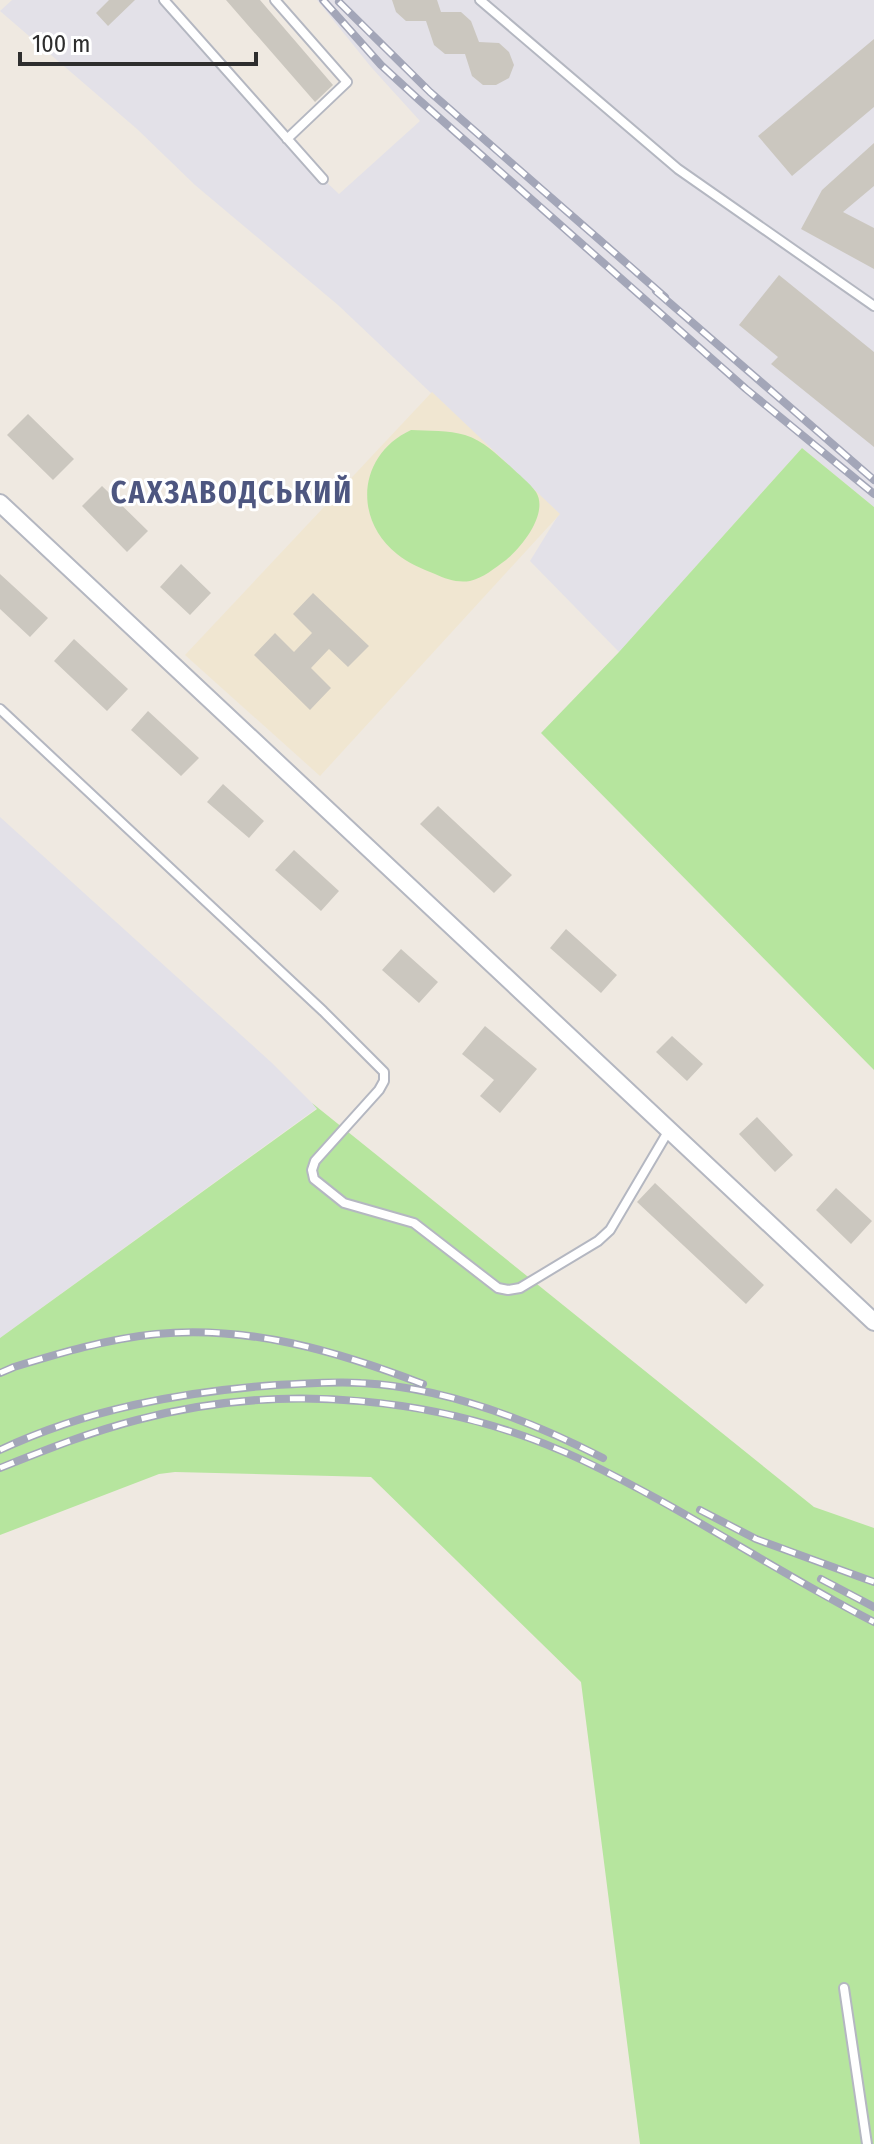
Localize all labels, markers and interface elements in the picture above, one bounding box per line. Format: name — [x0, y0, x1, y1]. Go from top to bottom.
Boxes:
scale bar — [20, 16, 256, 66]
text: 100 m — [32, 30, 90, 58]
district label: САХЗАВОДСЬКИЙ — [111, 474, 353, 511]

